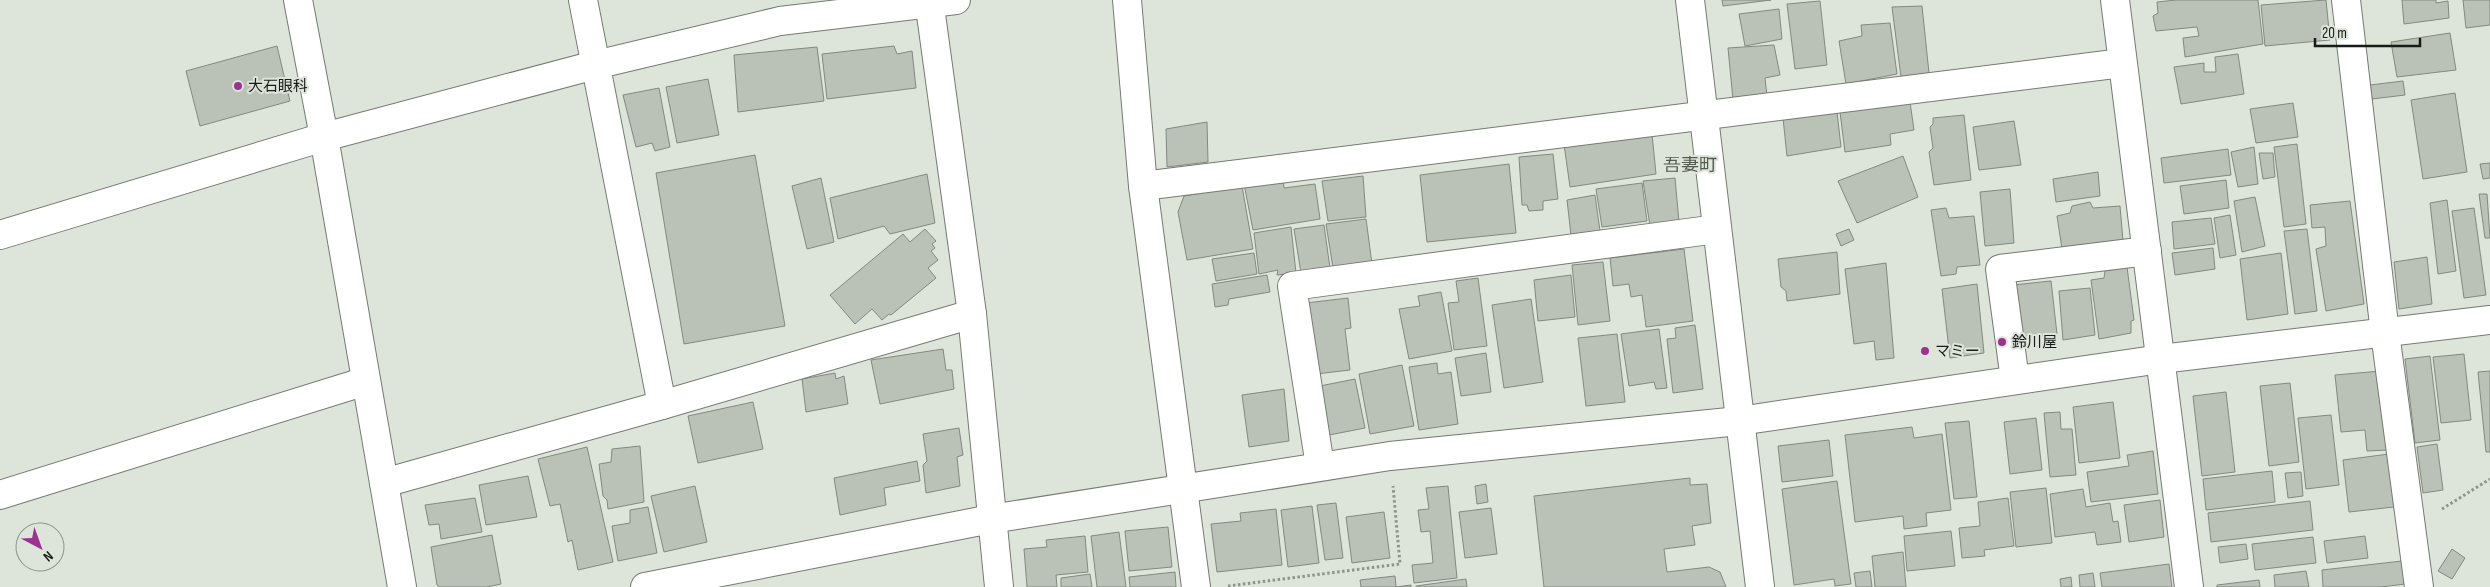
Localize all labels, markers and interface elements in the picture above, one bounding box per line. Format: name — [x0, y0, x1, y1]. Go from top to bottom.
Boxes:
scale bar — [2315, 15, 2420, 47]
text: 20 m — [2322, 24, 2347, 43]
place label: 大石眼科 — [248, 77, 308, 96]
marker: 大石眼科 — [232, 80, 244, 92]
district label: 吾妻町 — [1663, 155, 1717, 176]
place label: 鈴川屋 — [2012, 333, 2057, 352]
marker: 鈴川屋 — [1996, 336, 2008, 348]
place label: マミー — [1935, 342, 1980, 361]
marker: マミー — [1919, 345, 1931, 357]
north arrow — [15, 522, 65, 572]
text: N — [40, 548, 57, 565]

